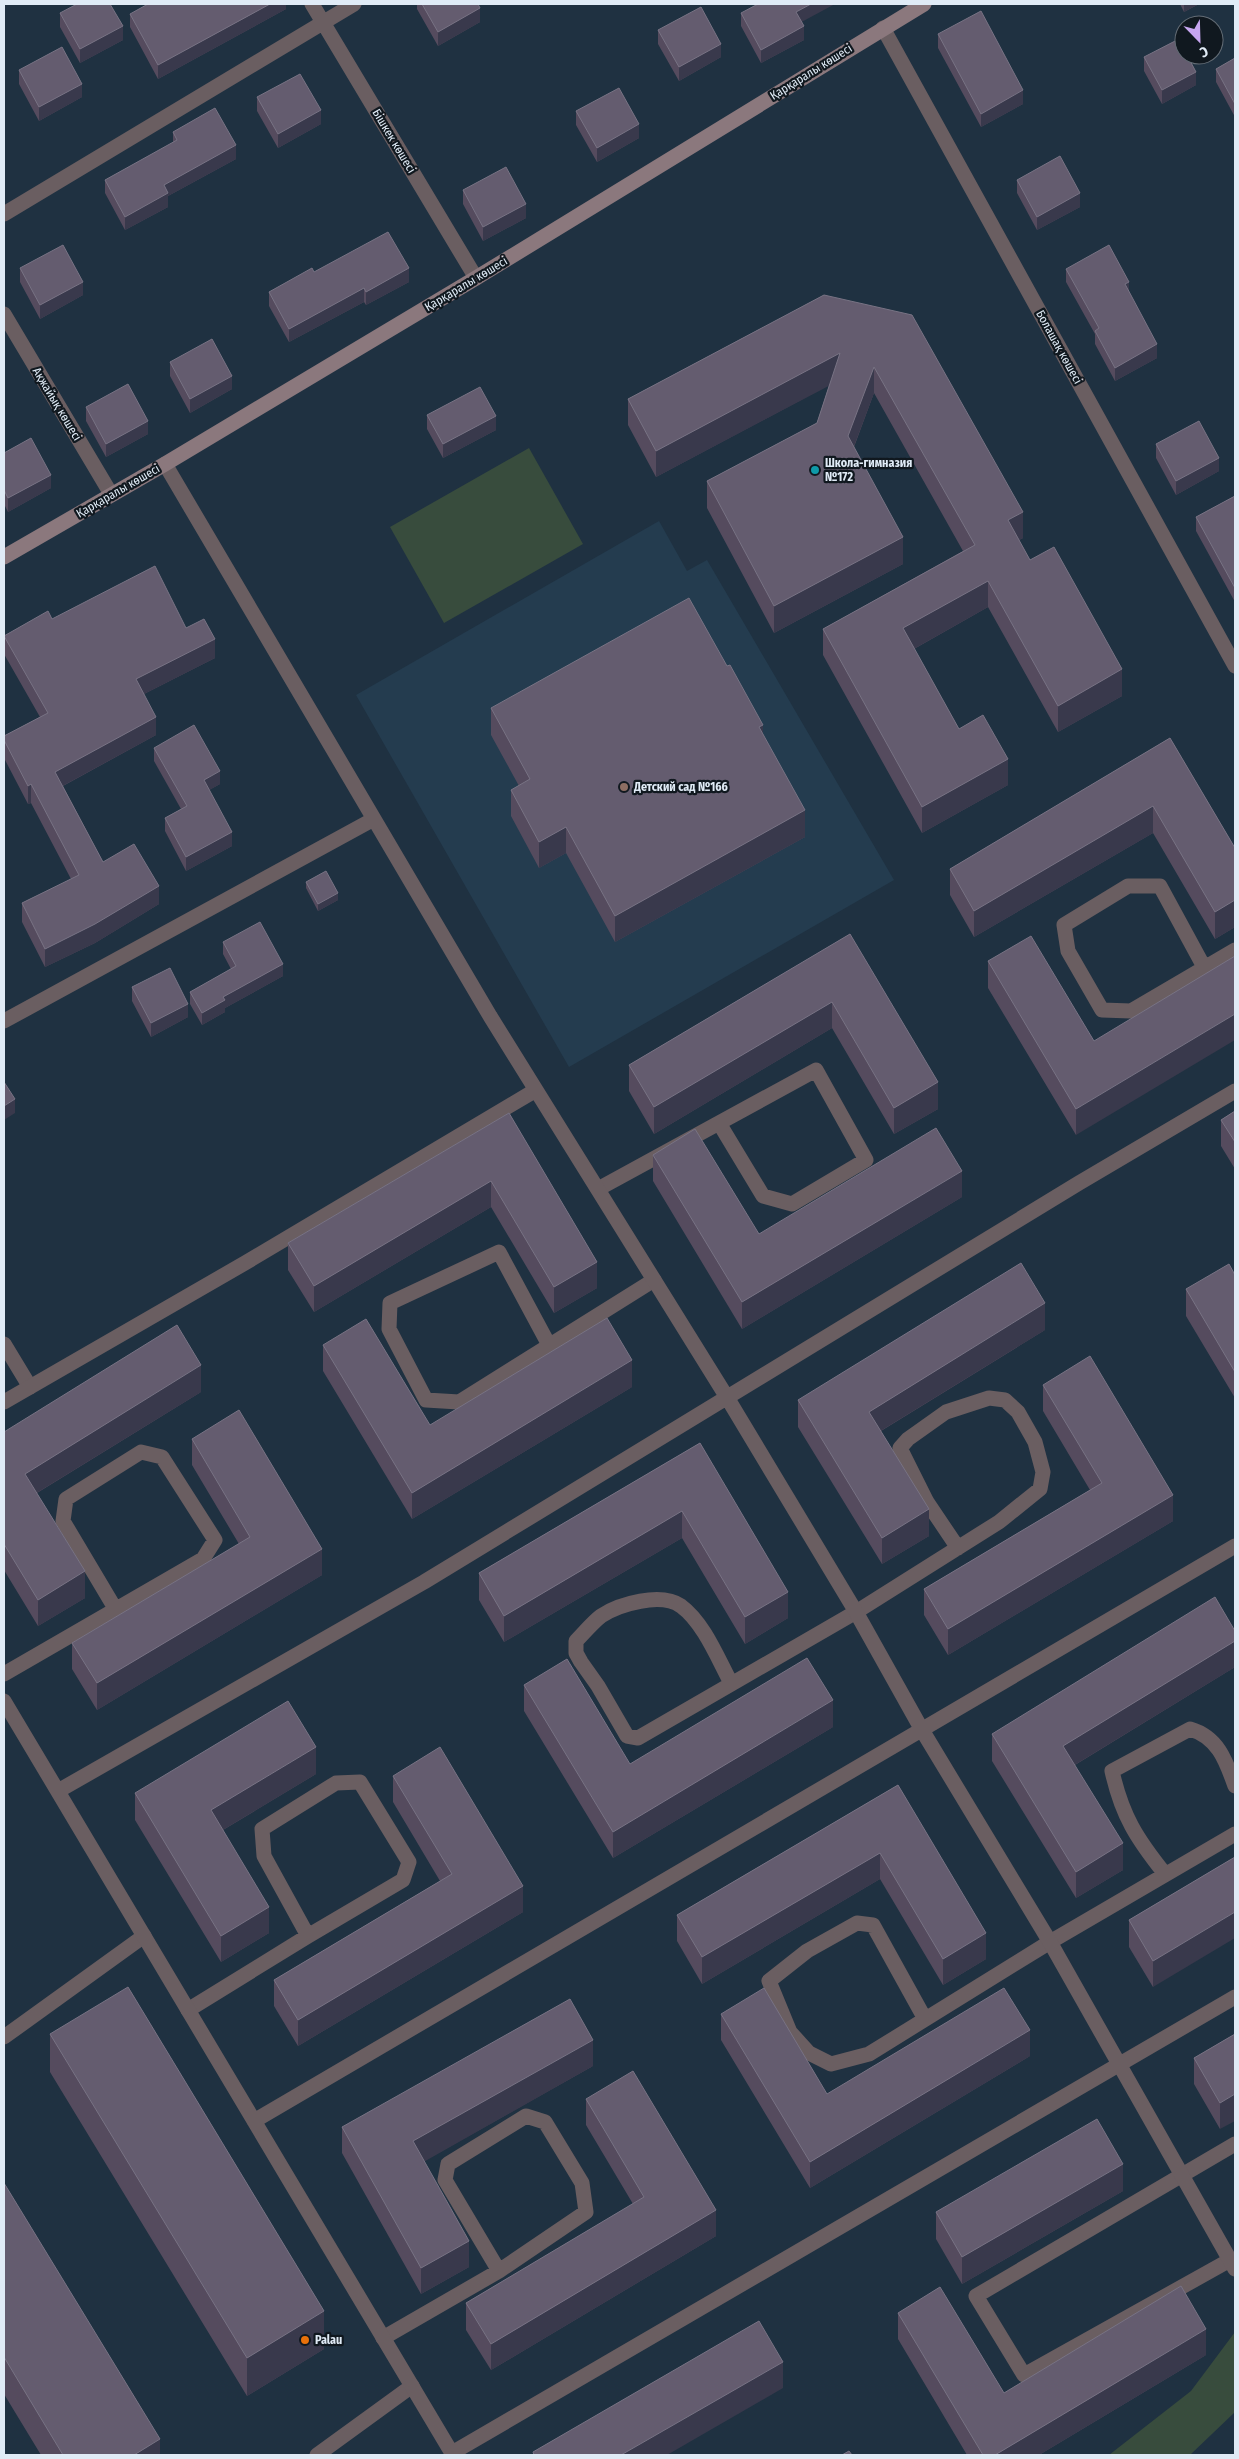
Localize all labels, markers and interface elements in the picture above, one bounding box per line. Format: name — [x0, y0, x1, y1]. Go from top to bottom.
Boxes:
north arrow — [1174, 15, 1224, 65]
street label: Қарқаралы көшесі — [767, 41, 855, 103]
text: С — [1197, 42, 1211, 61]
street label: Бішкек көшесі — [369, 106, 419, 176]
street label: Қарқаралы көшесі — [422, 254, 510, 314]
street label: Болашақ көшесі — [1033, 308, 1085, 386]
street label: Ақжайық көшесі — [30, 365, 84, 443]
place label: Школа-гимназия №172 — [825, 456, 912, 484]
street label: Қарқаралы көшесі — [74, 461, 162, 521]
marker: Школа-гимназия №172 — [809, 464, 821, 476]
place label: Детский сад №166 — [633, 780, 728, 794]
marker: Детский сад №166 — [618, 781, 630, 793]
place label: Palau — [315, 2333, 342, 2347]
marker: Palau — [299, 2334, 311, 2346]

